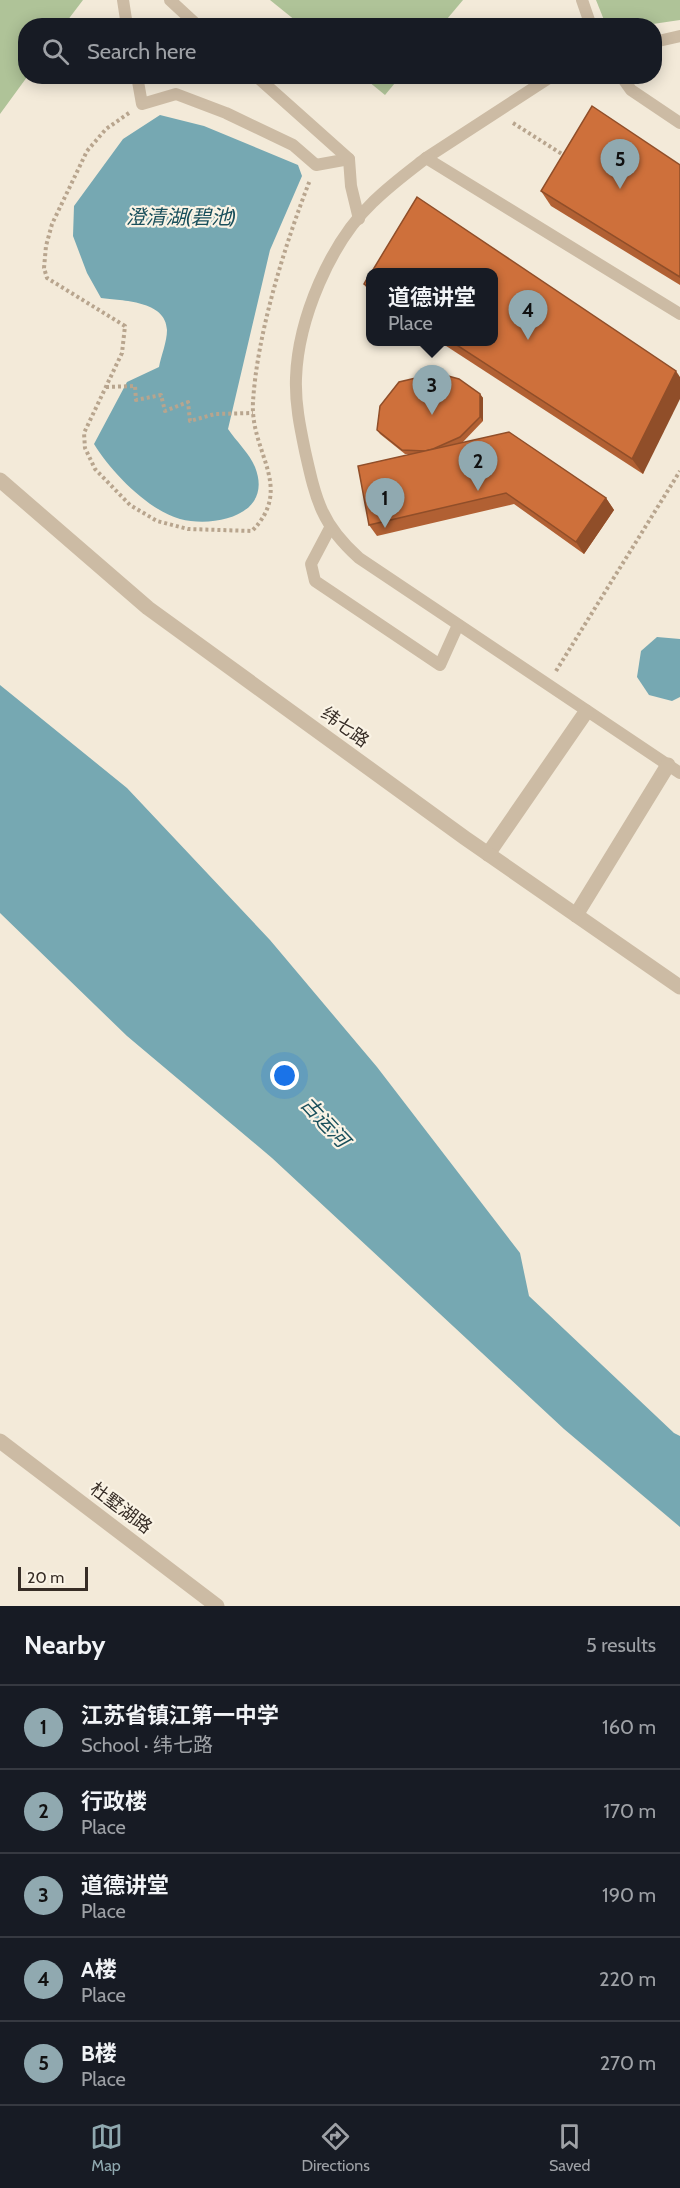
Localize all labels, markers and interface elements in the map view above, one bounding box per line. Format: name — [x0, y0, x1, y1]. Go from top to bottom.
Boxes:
search box — [18, 18, 662, 84]
icon: search — [39, 35, 72, 68]
text: Search here — [87, 38, 196, 65]
pin: 5 — [600, 140, 640, 189]
water label: 澄清湖(碧池) — [126, 205, 236, 229]
popup — [366, 268, 498, 346]
text: 道德讲堂 — [388, 284, 476, 311]
pin: 4 — [508, 290, 548, 340]
text: Place — [388, 311, 433, 335]
pin: 3 — [412, 366, 452, 415]
pin: 2 — [458, 442, 498, 491]
pin: 1 — [366, 478, 404, 528]
street label: 纬七路 — [317, 702, 373, 752]
your location — [270, 1061, 299, 1090]
water label: 古运河 — [296, 1092, 357, 1155]
street label: 杜墅湖路 — [86, 1478, 156, 1538]
scale bar — [18, 1564, 88, 1592]
text: 20 m — [27, 1568, 64, 1587]
text: Nearby — [24, 1629, 105, 1661]
text: 5 results — [586, 1633, 656, 1657]
text: 江苏省镇江第一中学 — [81, 1702, 279, 1729]
text: 1 — [40, 1715, 47, 1739]
text: 160 m — [602, 1715, 656, 1739]
text: School · 纬七路 — [81, 1733, 213, 1757]
text: 行政楼 — [81, 1788, 147, 1815]
text: 2 — [38, 1799, 49, 1823]
text: 170 m — [604, 1799, 656, 1823]
text: Place — [81, 1815, 126, 1839]
text: 道德讲堂 — [81, 1872, 169, 1899]
text: 3 — [38, 1883, 49, 1907]
text: 190 m — [602, 1883, 656, 1907]
text: Place — [81, 1899, 126, 1923]
text: A楼 — [81, 1956, 117, 1983]
text: 4 — [37, 1967, 50, 1991]
text: 220 m — [599, 1967, 656, 1991]
text: Place — [81, 1983, 126, 2007]
text: B楼 — [81, 2040, 117, 2067]
text: 5 — [38, 2051, 49, 2075]
text: 270 m — [600, 2051, 656, 2075]
text: Place — [81, 2067, 126, 2091]
tab: Map — [90, 2120, 123, 2175]
tab: Directions — [302, 2120, 370, 2175]
tab: Saved — [549, 2120, 590, 2175]

